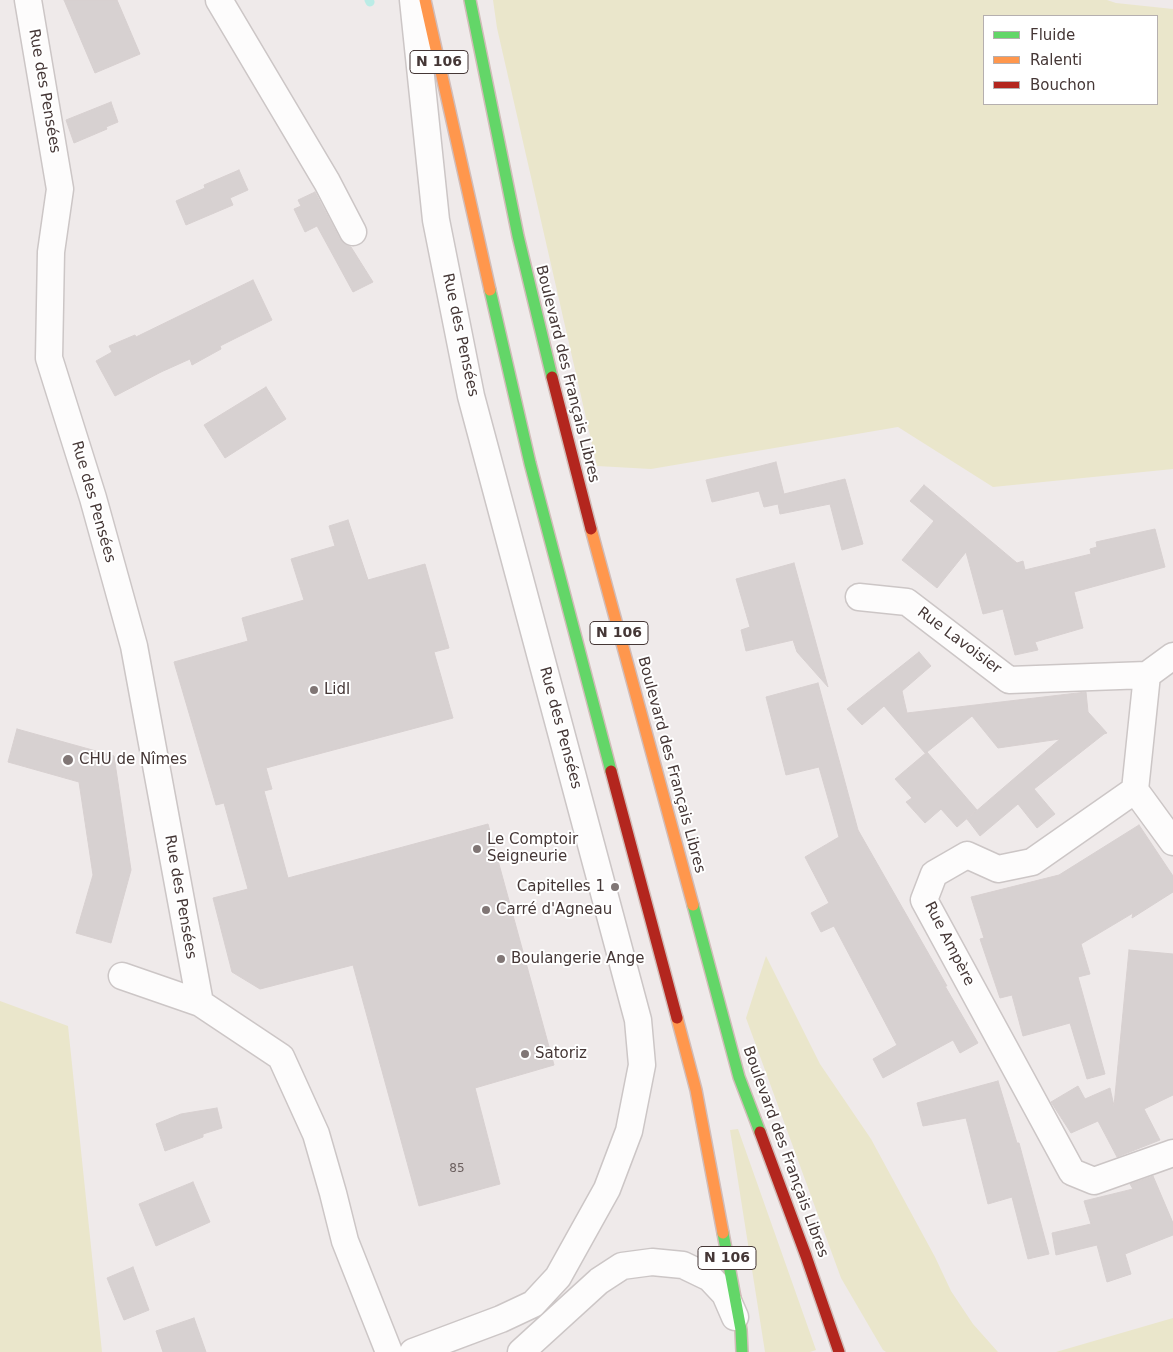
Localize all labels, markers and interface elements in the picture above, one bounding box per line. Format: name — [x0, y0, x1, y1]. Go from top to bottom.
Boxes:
legend — [983, 15, 1158, 105]
text: Fluide — [1030, 26, 1075, 44]
street label: Rue des Pensées — [24, 27, 64, 155]
road number: N 106 — [410, 51, 468, 74]
text: Ralenti — [1030, 51, 1082, 69]
text: Bouchon — [1030, 76, 1095, 94]
street label: Boulevard des Français Libres — [531, 263, 603, 485]
street label: Rue des Pensées — [438, 272, 482, 398]
street label: Rue des Pensées — [67, 439, 119, 565]
street label: Rue Lavoisier — [913, 604, 1005, 678]
road number: N 106 — [590, 622, 648, 644]
street label: Boulevard des Français Libres — [633, 655, 709, 875]
street label: Rue des Pensées — [535, 665, 585, 791]
place label: Lidl — [324, 681, 350, 699]
marker: Lidl — [308, 684, 320, 696]
place label: CHU de Nîmes — [79, 751, 187, 769]
marker: CHU de Nîmes — [61, 753, 75, 767]
place label: Le Comptoir Seigneurie — [487, 831, 578, 866]
street label: Rue des Pensées — [160, 833, 200, 961]
marker: Le Comptoir Seigneurie — [471, 843, 483, 855]
place label: Capitelles 1 — [517, 878, 605, 896]
marker: Capitelles 1 — [609, 881, 621, 893]
street label: Rue Ampère — [920, 899, 978, 989]
place label: Carré d'Agneau — [496, 901, 612, 919]
marker: Carré d'Agneau — [480, 904, 492, 916]
place label: Boulangerie Ange — [511, 950, 644, 968]
marker: Boulangerie Ange — [495, 953, 507, 965]
street label: Boulevard des Français Libres — [738, 1044, 832, 1260]
place label: Satoriz — [535, 1045, 587, 1063]
marker: Satoriz — [519, 1048, 531, 1060]
house number: 85 — [449, 1162, 465, 1176]
road number: N 106 — [698, 1246, 756, 1270]

